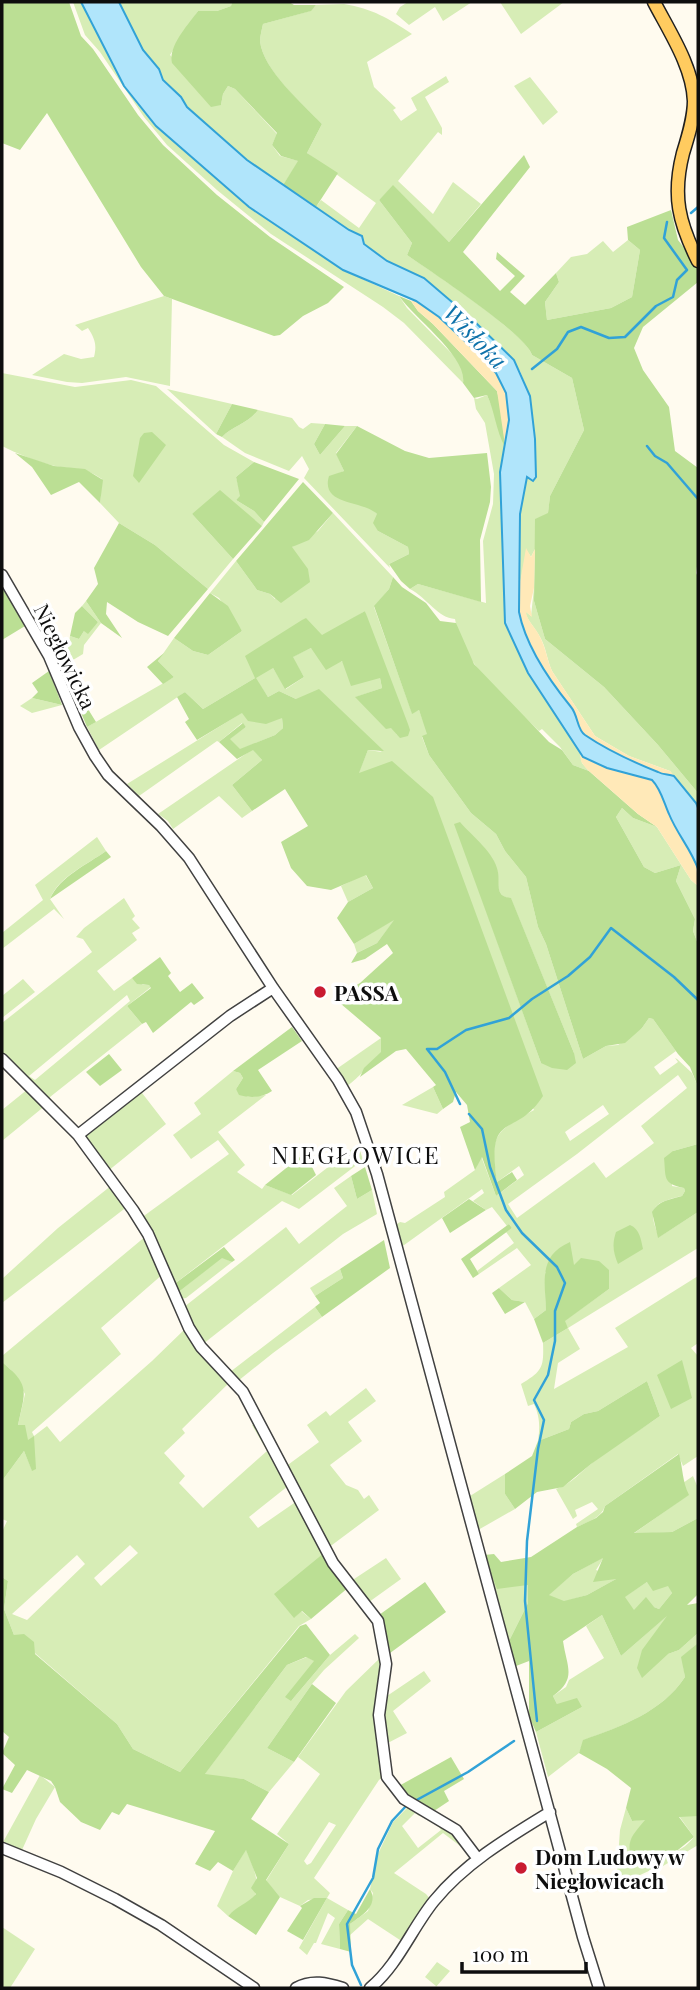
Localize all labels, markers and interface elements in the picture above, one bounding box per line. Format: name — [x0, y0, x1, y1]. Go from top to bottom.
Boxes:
water label: Wisłoka — [438, 297, 514, 375]
street label: Niegłowicka — [28, 599, 104, 714]
place label: PASSA — [334, 978, 400, 1006]
marker: PASSA — [312, 984, 328, 1000]
district label: NIEGŁOWICE — [272, 1138, 441, 1170]
place label: Dom Ludowy w Niegłowicach — [535, 1842, 685, 1894]
marker: Dom Ludowy w Niegłowicach — [513, 1860, 529, 1876]
scale bar — [462, 1930, 586, 1974]
text: 100 m — [472, 1939, 529, 1967]

